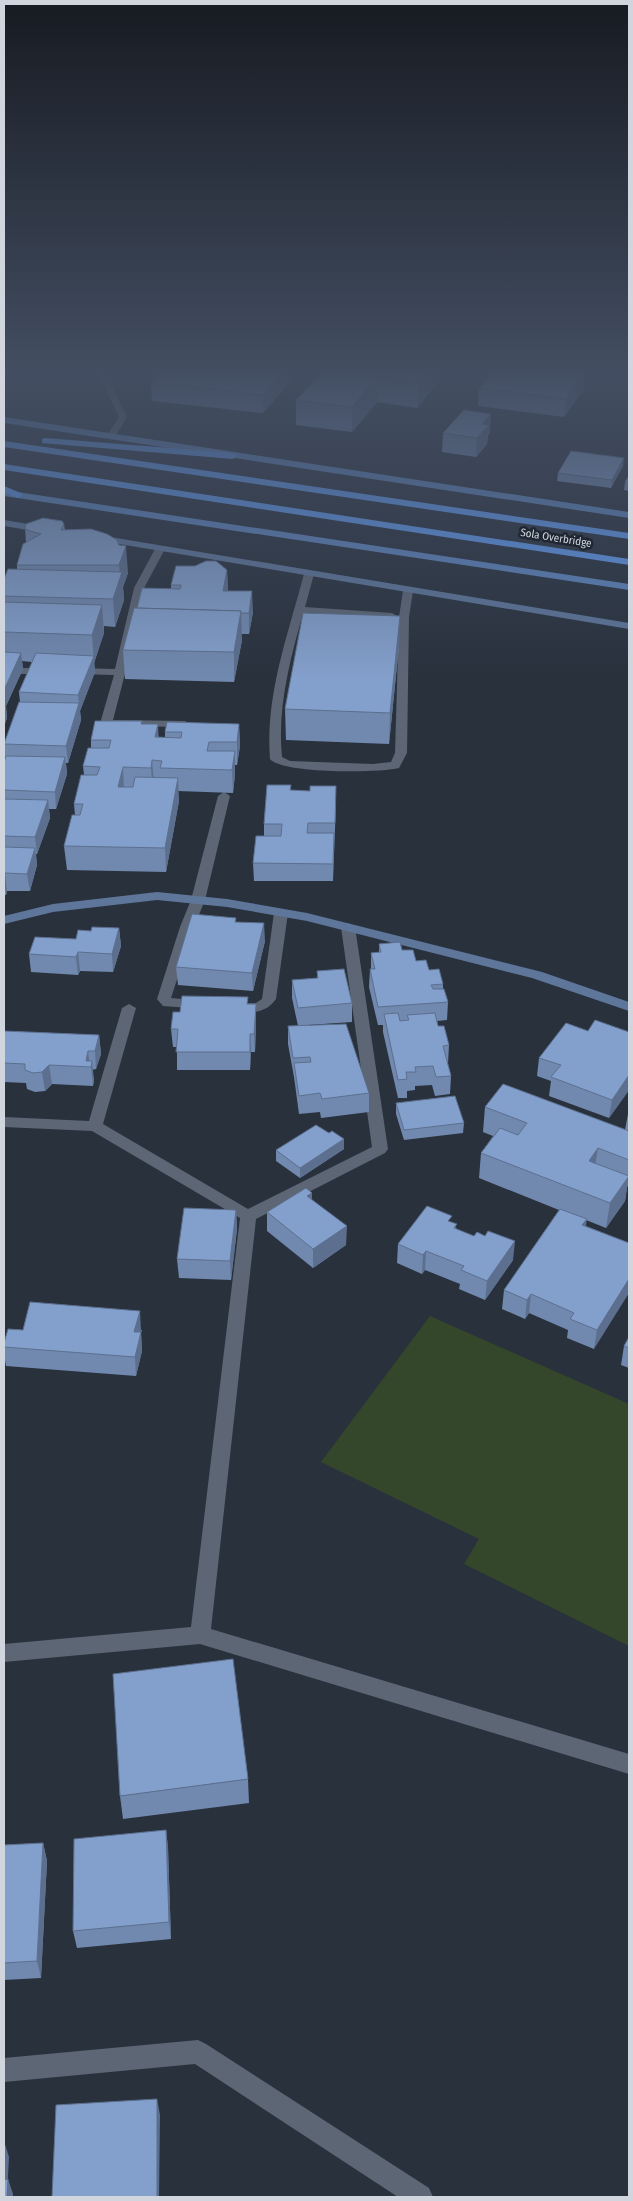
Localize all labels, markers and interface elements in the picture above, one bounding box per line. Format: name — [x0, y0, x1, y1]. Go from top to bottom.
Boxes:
street label: Sola Overbridge — [519, 526, 593, 550]

